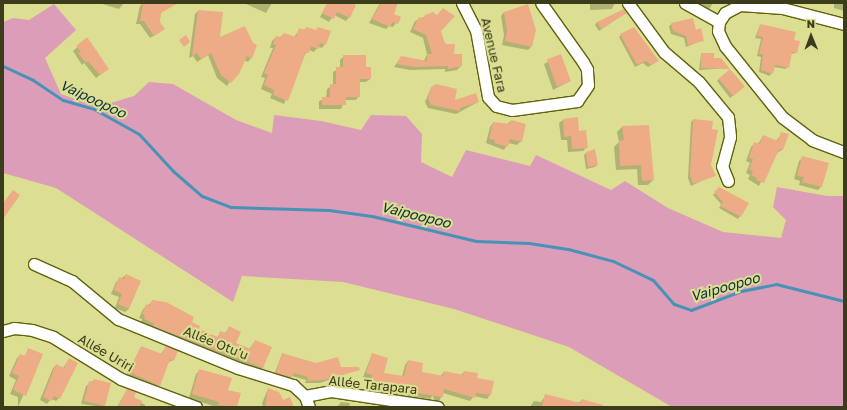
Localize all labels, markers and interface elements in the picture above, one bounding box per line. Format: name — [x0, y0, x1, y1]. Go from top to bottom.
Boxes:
street label: Avenue Fara — [478, 16, 510, 94]
north arrow — [791, 16, 831, 56]
text: N — [806, 17, 815, 30]
water label: Vaipoopoo — [57, 76, 129, 122]
water label: Vaipoopoo — [380, 198, 452, 232]
water label: Vaipoopoo — [689, 269, 761, 305]
street label: Allée Otu'u — [181, 323, 251, 363]
street label: Allée Uriri — [75, 331, 137, 375]
street label: Allée Tarapara — [328, 373, 418, 397]

